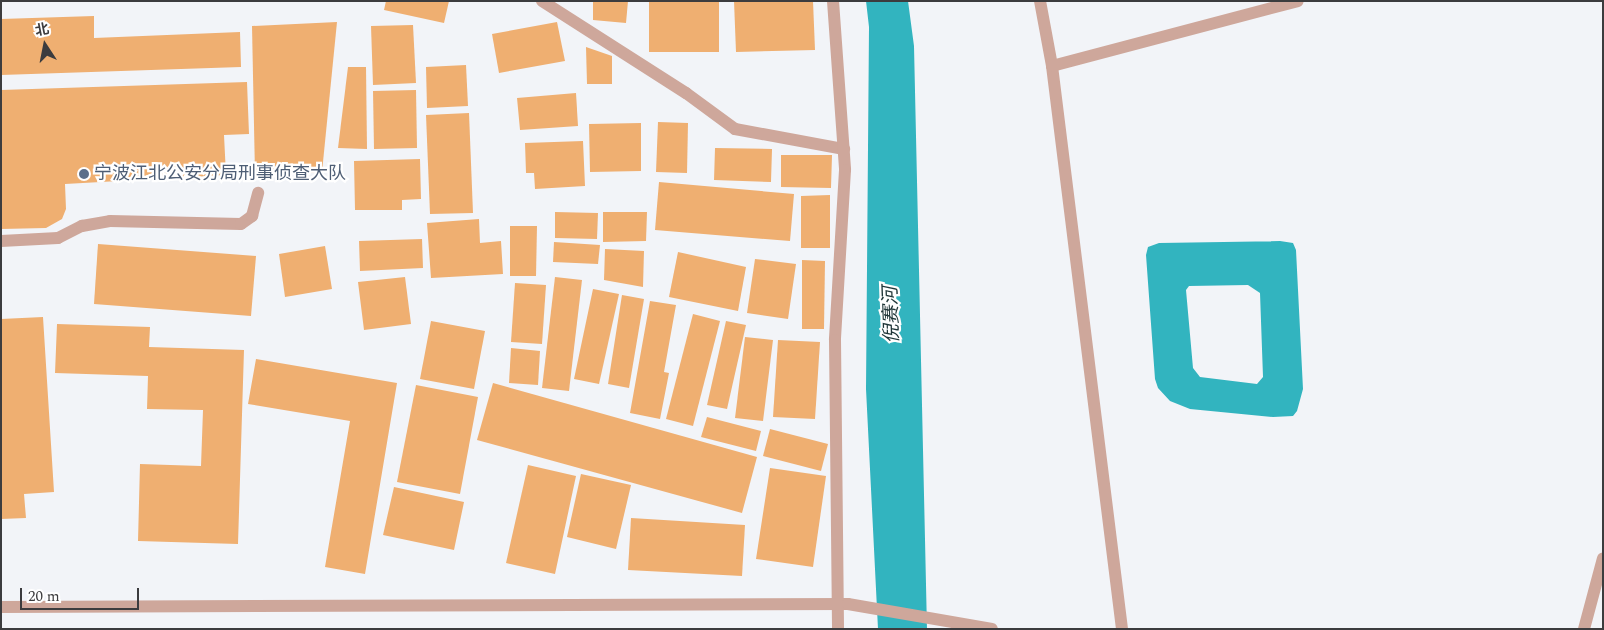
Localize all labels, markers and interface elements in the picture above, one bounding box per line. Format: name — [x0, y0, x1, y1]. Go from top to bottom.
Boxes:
text: 北 — [33, 18, 51, 41]
north arrow — [20, 20, 70, 70]
place label: 宁波江北公安分局刑事侦查大队 — [94, 163, 346, 185]
marker: 宁波江北公安分局刑事侦查大队 — [78, 168, 90, 180]
water label: 倪赛河 — [880, 286, 904, 344]
scale bar — [22, 578, 141, 610]
text: 20 m — [28, 585, 60, 608]

